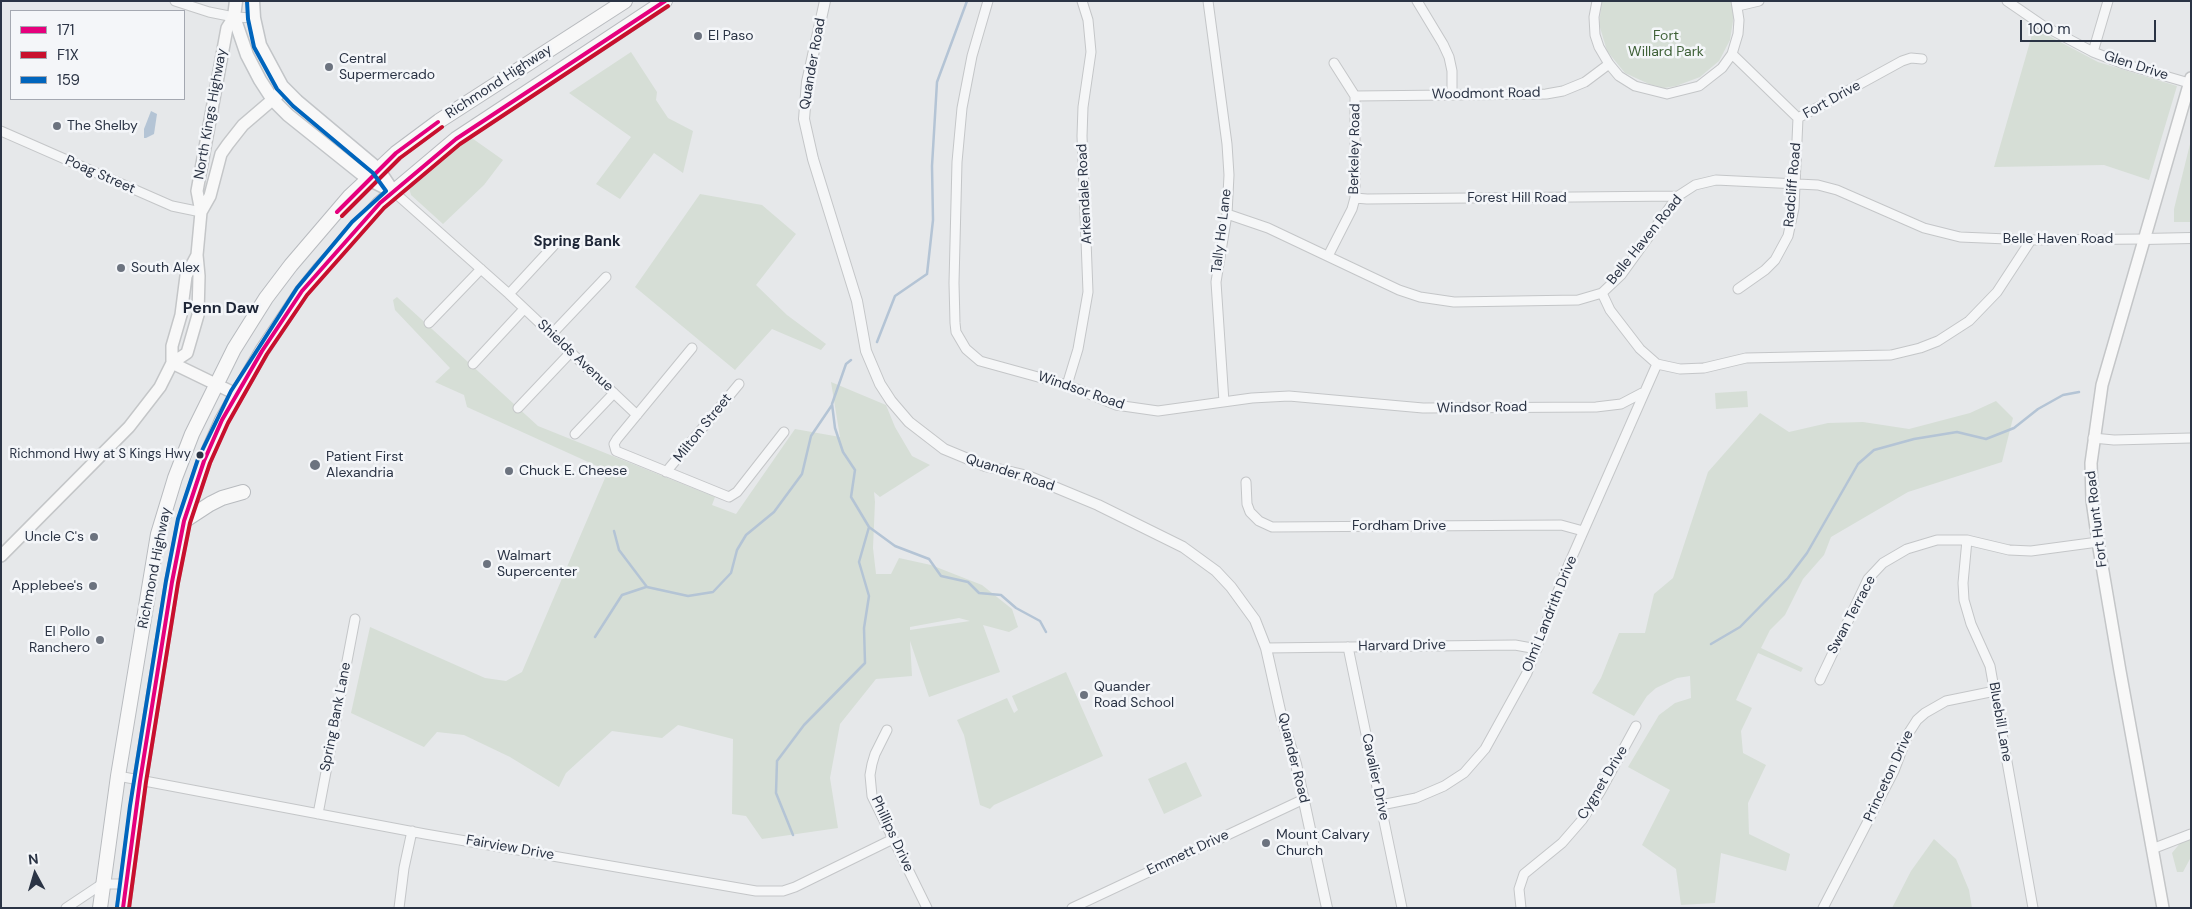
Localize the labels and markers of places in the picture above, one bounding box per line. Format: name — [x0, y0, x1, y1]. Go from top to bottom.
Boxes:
place label: El Paso — [708, 28, 753, 44]
marker: El Paso — [692, 30, 704, 42]
place label: Central Supermercado — [339, 51, 435, 84]
marker: Central Supermercado — [323, 61, 335, 73]
place label: The Shelby — [67, 118, 138, 134]
marker: The Shelby — [51, 120, 63, 132]
place label: South Alex — [131, 260, 200, 276]
marker: South Alex — [115, 262, 127, 274]
place label: Richmond Hwy at S Kings Hwy — [10, 447, 191, 463]
place label: Patient First Alexandria — [326, 449, 404, 482]
marker: Richmond Hwy at S Kings Hwy — [195, 450, 205, 460]
marker: Patient First Alexandria — [308, 458, 322, 472]
place label: Chuck E. Cheese — [519, 463, 627, 479]
marker: Chuck E. Cheese — [503, 465, 515, 477]
place label: Uncle C's — [25, 529, 84, 545]
marker: Uncle C's — [88, 531, 100, 543]
place label: Walmart Supercenter — [497, 548, 577, 580]
marker: Walmart Supercenter — [481, 558, 493, 570]
place label: Applebee's — [12, 578, 83, 594]
marker: Applebee's — [87, 580, 99, 592]
place label: El Pollo Ranchero — [29, 624, 90, 656]
marker: El Pollo Ranchero — [94, 634, 106, 646]
place label: Quander Road School — [1094, 679, 1174, 712]
marker: Quander Road School — [1078, 689, 1090, 701]
place label: Mount Calvary Church — [1276, 827, 1370, 860]
marker: Mount Calvary Church — [1260, 837, 1272, 849]

